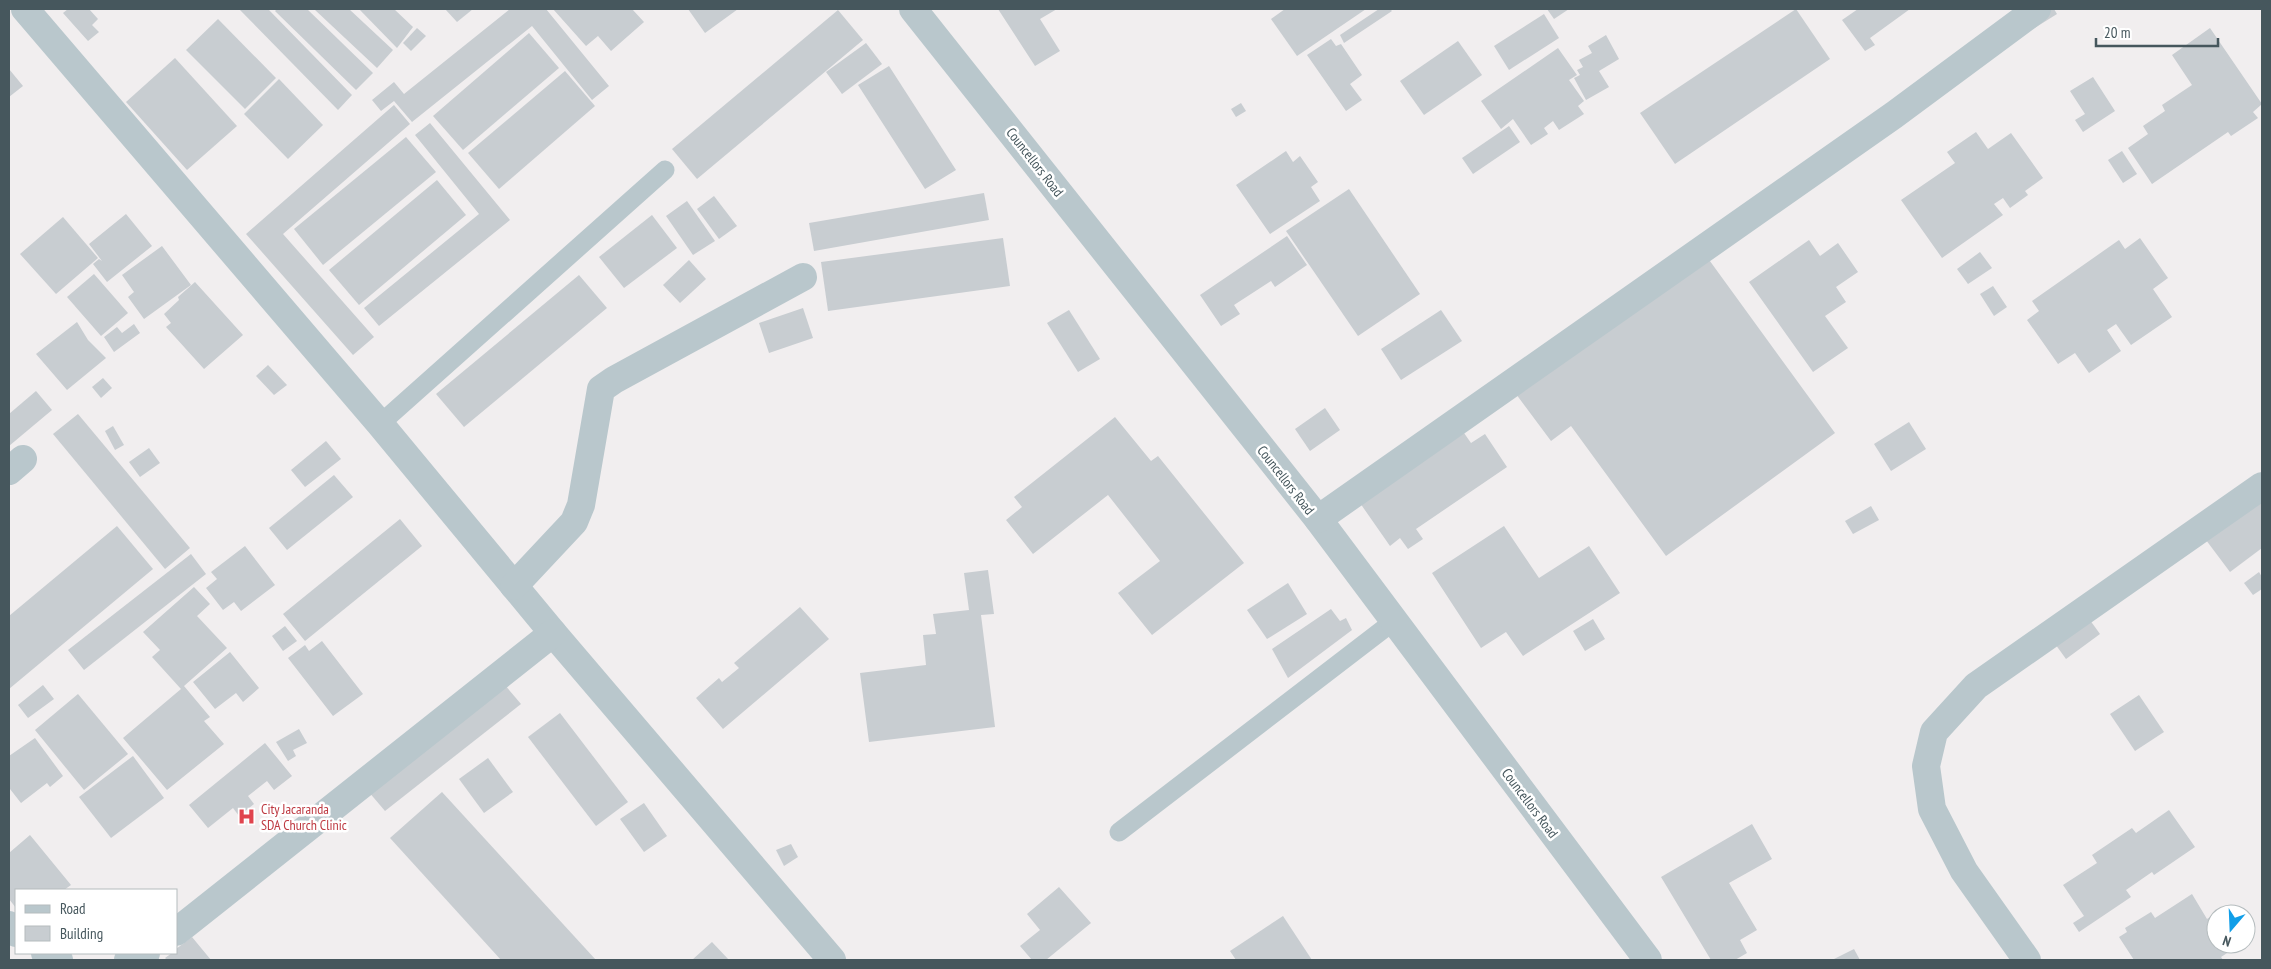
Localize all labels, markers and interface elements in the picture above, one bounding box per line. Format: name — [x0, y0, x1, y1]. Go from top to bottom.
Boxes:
scale bar — [2096, 15, 2218, 47]
text: 20 m — [2104, 23, 2130, 42]
street label: Councellors Road — [1002, 124, 1068, 200]
street label: Councellors Road — [1253, 442, 1319, 518]
street label: Councellors Road — [1498, 765, 1562, 841]
place label: City Jacaranda SDA Church Clinic — [261, 800, 347, 834]
hospital icon: City Jacaranda SDA Church Clinic — [237, 807, 257, 827]
legend — [15, 889, 178, 954]
text: Road — [60, 899, 86, 918]
north arrow — [2206, 904, 2256, 954]
text: Building — [60, 924, 103, 943]
text: N — [2220, 932, 2233, 951]

